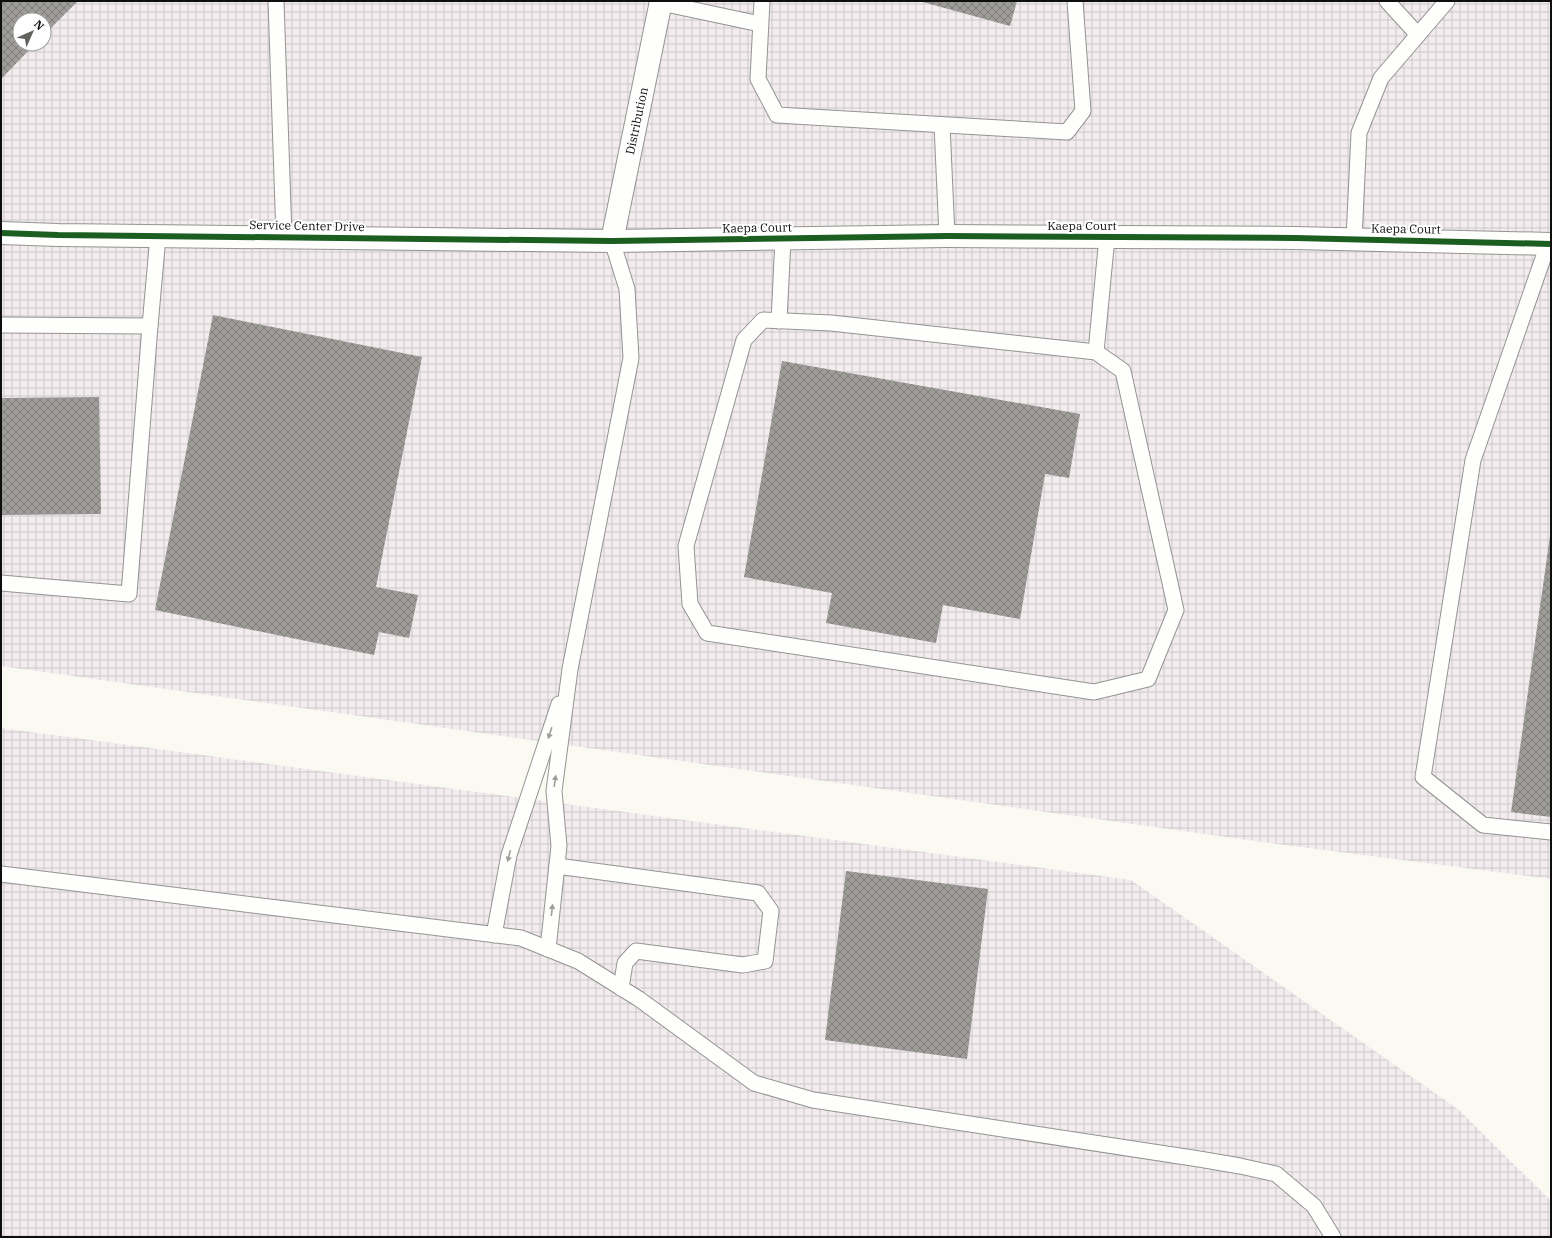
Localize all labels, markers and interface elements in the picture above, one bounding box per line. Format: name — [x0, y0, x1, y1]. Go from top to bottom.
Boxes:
north arrow — [12, 12, 52, 52]
text: N — [31, 17, 47, 33]
street label: Distribution — [622, 86, 651, 156]
street label: Service Center Drive — [249, 217, 365, 234]
street label: Kaepa Court — [1047, 218, 1117, 233]
street label: Kaepa Court — [722, 219, 792, 236]
street label: Kaepa Court — [1371, 220, 1441, 237]
one-way arrow — [546, 727, 552, 739]
one-way arrow — [552, 775, 558, 787]
one-way arrow — [505, 850, 511, 862]
one-way arrow — [549, 904, 555, 916]

